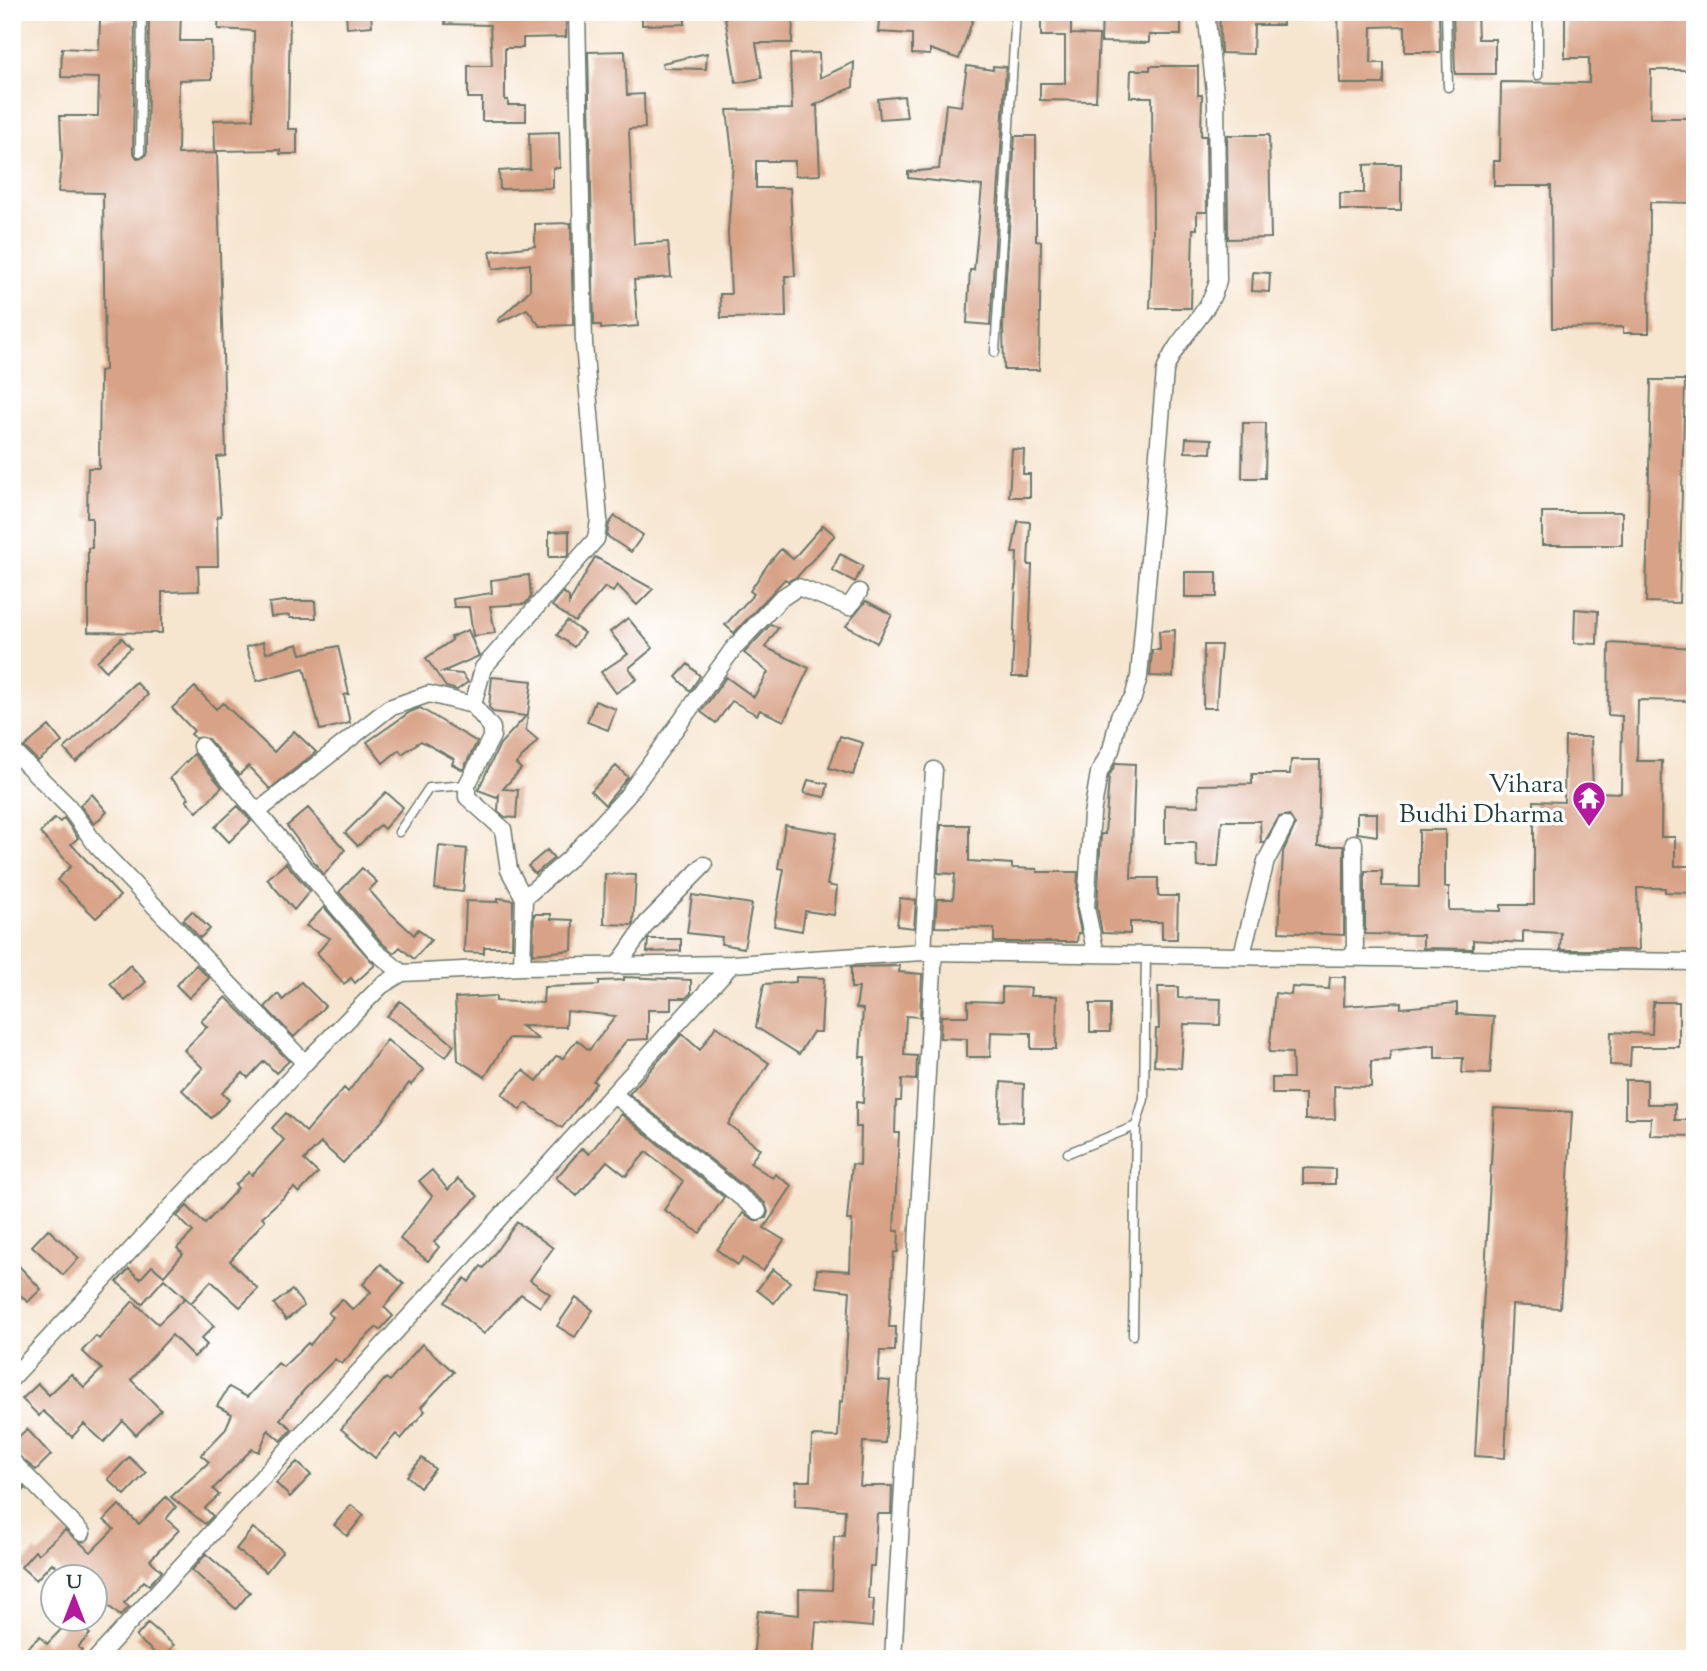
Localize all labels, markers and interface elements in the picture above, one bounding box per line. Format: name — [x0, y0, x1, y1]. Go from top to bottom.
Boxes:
place label: Vihara Budhi Dharma — [1399, 767, 1564, 834]
temple icon: Vihara Budhi Dharma — [1570, 779, 1608, 828]
north arrow — [38, 1562, 108, 1632]
text: U — [66, 1570, 82, 1597]

